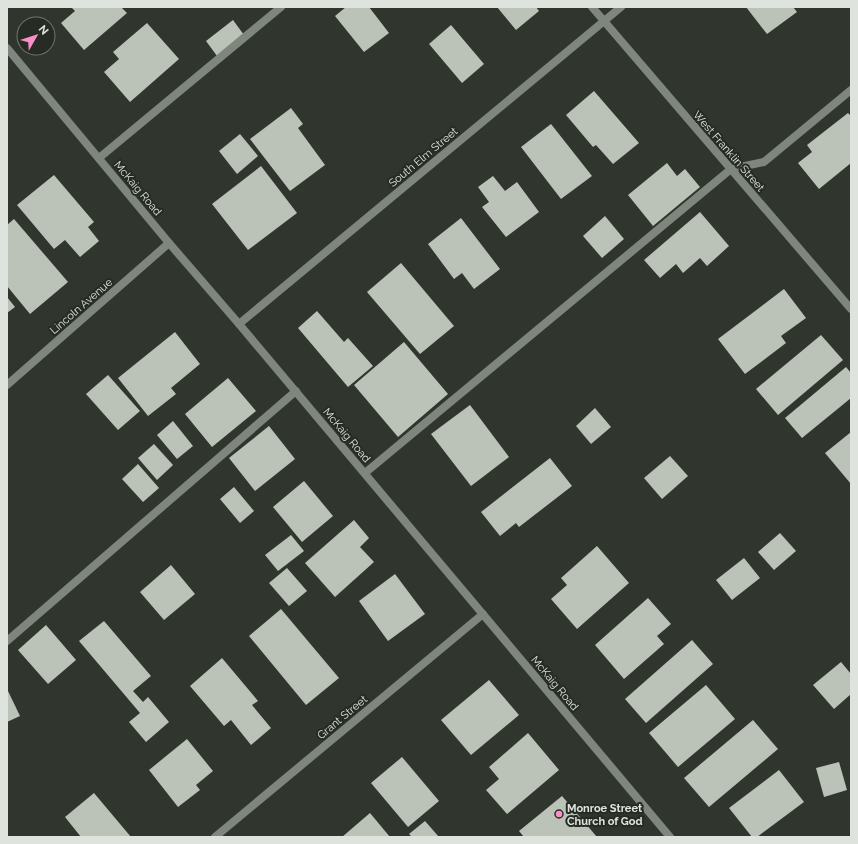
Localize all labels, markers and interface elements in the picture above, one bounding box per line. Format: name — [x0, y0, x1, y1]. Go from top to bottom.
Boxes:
north arrow — [16, 16, 56, 56]
text: N — [36, 23, 51, 37]
street label: West Franklin Street — [690, 108, 767, 194]
street label: South Elm Street — [386, 125, 461, 190]
street label: McKaig Road — [111, 158, 164, 218]
street label: Lincoln Avenue — [48, 275, 116, 337]
street label: McKaig Road — [320, 405, 373, 465]
street label: McKaig Road — [528, 653, 581, 713]
street label: Grant Street — [315, 693, 370, 742]
place label: Monroe Street Church of God — [567, 802, 643, 828]
marker: Monroe Street Church of God — [554, 809, 564, 819]

